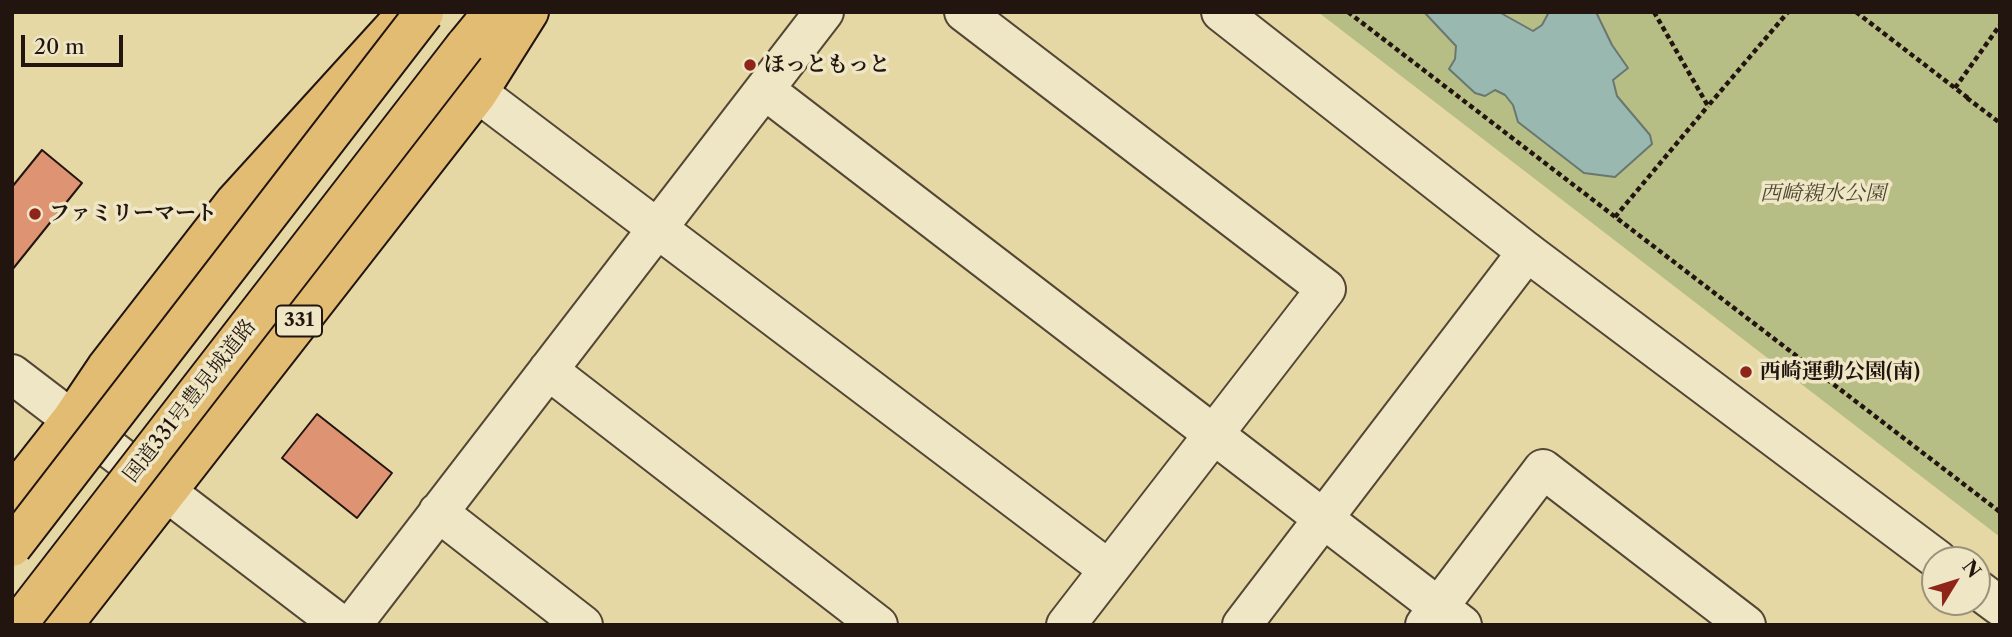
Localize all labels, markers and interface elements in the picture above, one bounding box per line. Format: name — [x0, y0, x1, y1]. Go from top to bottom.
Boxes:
scale bar — [24, 21, 126, 65]
text: 20 m — [34, 34, 85, 59]
place label: ほっともっと — [764, 52, 890, 78]
marker: ほっともっと — [742, 57, 758, 73]
park label: 西崎親水公園 — [1760, 181, 1886, 207]
place label: ファミリーマート — [49, 201, 217, 227]
marker: ファミリーマート — [27, 206, 43, 222]
road number: 331 — [276, 306, 322, 336]
street label: 国道331号豊見城道路 — [119, 314, 261, 488]
place label: 西崎運動公園(南) — [1760, 359, 1920, 385]
marker: 西崎運動公園(南) — [1738, 364, 1754, 380]
north arrow — [1921, 546, 1991, 616]
text: N — [1957, 555, 1986, 583]

